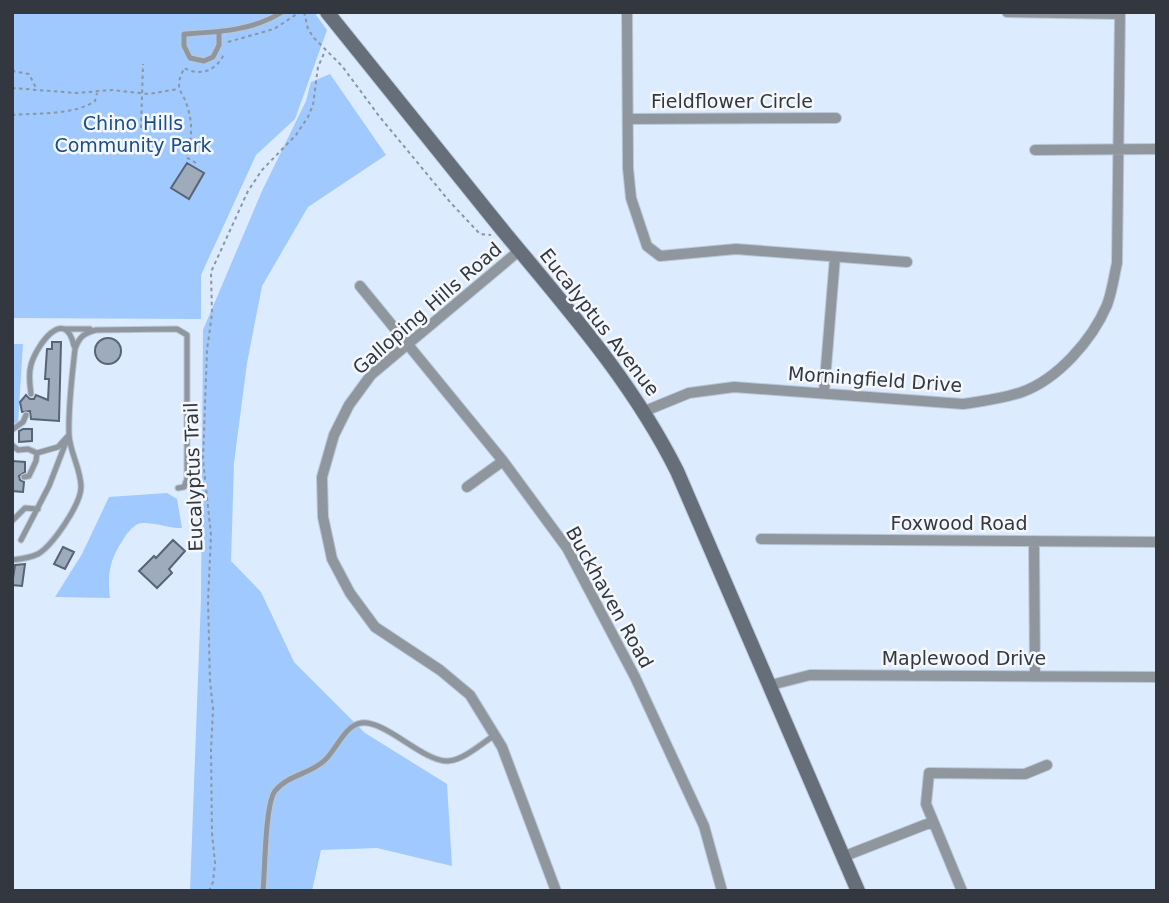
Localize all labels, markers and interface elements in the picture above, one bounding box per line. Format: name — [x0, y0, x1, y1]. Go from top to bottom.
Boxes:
street label: Fieldflower Circle — [651, 90, 813, 112]
park label: Chino Hills Community Park — [54, 112, 212, 156]
street label: Galloping Hills Road — [348, 237, 506, 379]
street label: Eucalyptus Avenue — [536, 244, 664, 400]
street label: Morningfield Drive — [787, 362, 963, 396]
street label: Eucalyptus Trail — [179, 402, 207, 552]
street label: Foxwood Road — [890, 512, 1028, 534]
street label: Buckhaven Road — [562, 522, 658, 672]
street label: Maplewood Drive — [882, 647, 1046, 669]

